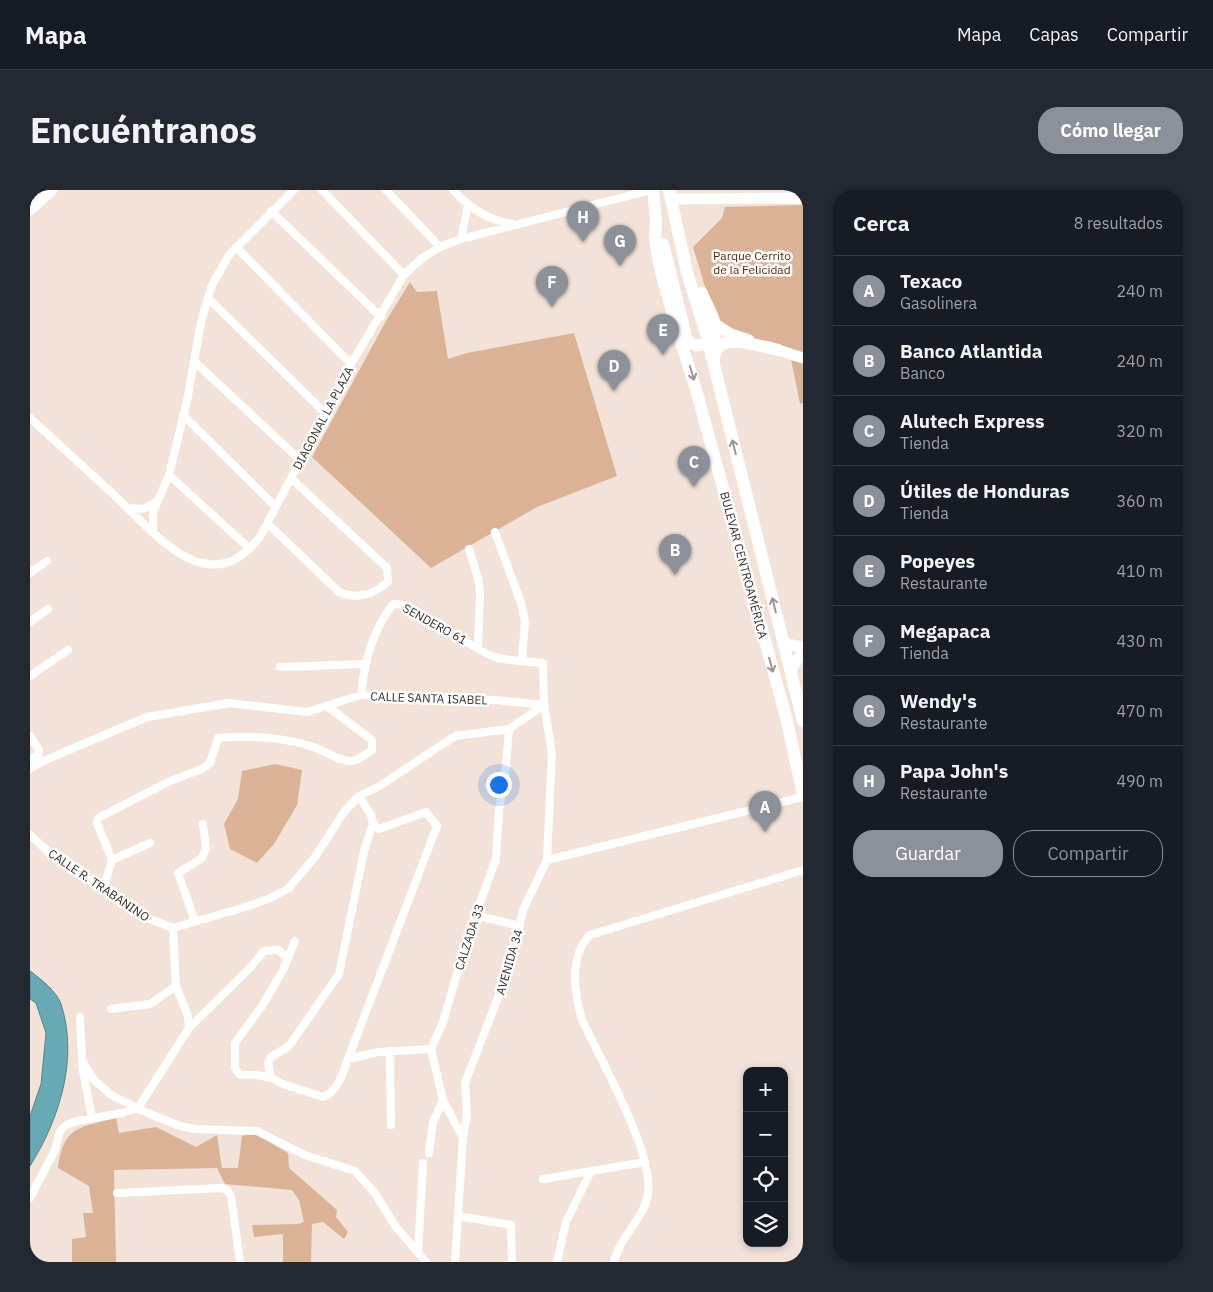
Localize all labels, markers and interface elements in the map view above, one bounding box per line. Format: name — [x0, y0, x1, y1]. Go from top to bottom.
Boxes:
text: Mapa — [25, 19, 87, 51]
text: Mapa — [957, 23, 1001, 46]
text: Capas — [1029, 23, 1079, 46]
text: Compartir — [1107, 23, 1188, 46]
text: Encuéntranos — [30, 107, 257, 153]
button: Cómo llegar — [1038, 107, 1183, 154]
pin: H — [567, 201, 599, 242]
text: Cerca — [853, 209, 910, 237]
text: 8 resultados — [1074, 213, 1163, 233]
pin: G — [604, 225, 636, 266]
park label: Parque Cerrito de la Felicidad — [713, 248, 791, 277]
pin: F — [536, 266, 568, 307]
text: Texaco — [900, 269, 962, 293]
text: A — [864, 281, 874, 301]
text: 240 m — [1116, 281, 1163, 301]
text: Gasolinera — [900, 293, 977, 313]
pin: E — [647, 314, 679, 355]
text: Banco Atlantida — [900, 339, 1043, 363]
pin: D — [598, 350, 630, 391]
text: B — [864, 351, 874, 371]
text: 240 m — [1116, 351, 1163, 371]
text: Banco — [900, 363, 945, 383]
street label: DIAGONAL LA PLAZA — [289, 364, 357, 472]
one-way arrow — [687, 365, 697, 381]
text: Alutech Express — [900, 409, 1045, 433]
text: C — [864, 421, 874, 441]
text: 320 m — [1116, 421, 1163, 441]
text: Tienda — [900, 433, 949, 453]
one-way arrow — [729, 439, 738, 455]
pin: C — [678, 446, 710, 487]
text: Útiles de Honduras — [900, 479, 1070, 503]
street label: BULEVAR CENTROAMÉRICA — [717, 490, 771, 640]
text: D — [863, 491, 875, 511]
text: 360 m — [1116, 491, 1163, 511]
text: Tienda — [900, 503, 949, 523]
pin: B — [659, 534, 691, 575]
text: Popeyes — [900, 549, 975, 573]
text: E — [864, 561, 874, 581]
text: 410 m — [1116, 561, 1163, 581]
text: Restaurante — [900, 573, 988, 593]
one-way arrow — [769, 597, 778, 613]
street label: SENDERO 61 — [400, 600, 470, 648]
text: Megapaca — [900, 619, 991, 643]
text: F — [864, 631, 874, 651]
text: 430 m — [1116, 631, 1163, 651]
text: Tienda — [900, 643, 949, 663]
one-way arrow — [767, 657, 777, 673]
street label: CALLE SANTA ISABEL — [370, 688, 488, 708]
text: Wendy's — [900, 689, 977, 713]
text: G — [863, 701, 875, 721]
text: 470 m — [1116, 701, 1163, 721]
text: Restaurante — [900, 713, 988, 733]
text: Papa John's — [900, 759, 1008, 783]
text: H — [863, 771, 875, 791]
text: 490 m — [1116, 771, 1163, 791]
your location — [486, 772, 512, 798]
text: Restaurante — [900, 783, 988, 803]
pin: A — [749, 791, 781, 832]
button: Guardar — [853, 830, 1003, 877]
button: Compartir — [1013, 830, 1163, 877]
street label: CALLE R. TRABANINO — [46, 846, 152, 924]
street label: CALZADA 33 — [451, 902, 487, 972]
street label: AVENIDA 34 — [492, 927, 526, 997]
map controls — [743, 1067, 788, 1247]
button: + — [743, 1067, 788, 1112]
button: − — [743, 1112, 788, 1157]
button: locate — [743, 1157, 788, 1202]
button: layers — [743, 1202, 788, 1247]

